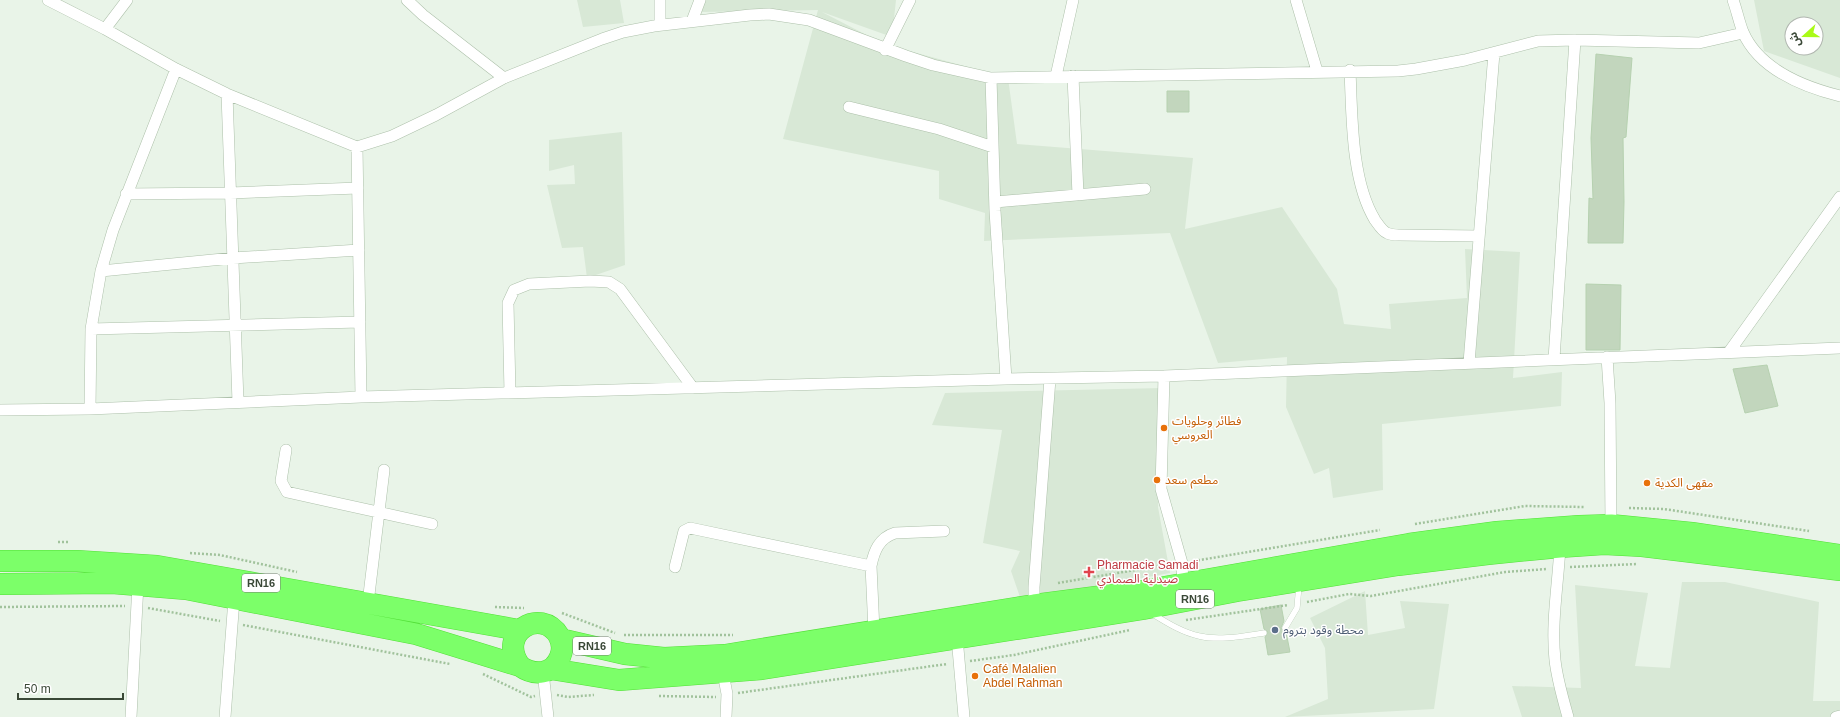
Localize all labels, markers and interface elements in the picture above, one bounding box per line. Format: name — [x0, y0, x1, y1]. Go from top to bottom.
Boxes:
north arrow — [1784, 16, 1824, 56]
text: ش — [1786, 30, 1804, 49]
place label: فطائر وحلويات العروسي — [1172, 414, 1241, 445]
marker: فطائر وحلويات العروسي — [1159, 423, 1169, 433]
place label: مطعم سعد — [1165, 473, 1218, 489]
marker: مطعم سعد — [1152, 475, 1162, 485]
place label: مقهى الكدية — [1655, 476, 1713, 490]
marker: مقهى الكدية — [1642, 478, 1652, 488]
place label: Pharmacie Samadi صيدلية الصمادي — [1097, 558, 1198, 589]
marker: Pharmacie Samadi صيدلية الصمادي — [1084, 567, 1094, 577]
road number: RN16 — [242, 574, 280, 592]
road number: RN16 — [1176, 590, 1214, 608]
place label: محطة وقود بتروم — [1283, 623, 1364, 639]
marker: محطة وقود بتروم — [1270, 625, 1280, 635]
road number: RN16 — [573, 637, 611, 655]
place label: Café Malalien Abdel Rahman — [983, 662, 1062, 690]
marker: Café Malalien Abdel Rahman — [970, 671, 980, 681]
scale bar — [18, 675, 123, 701]
text: 50 m — [24, 682, 51, 696]

